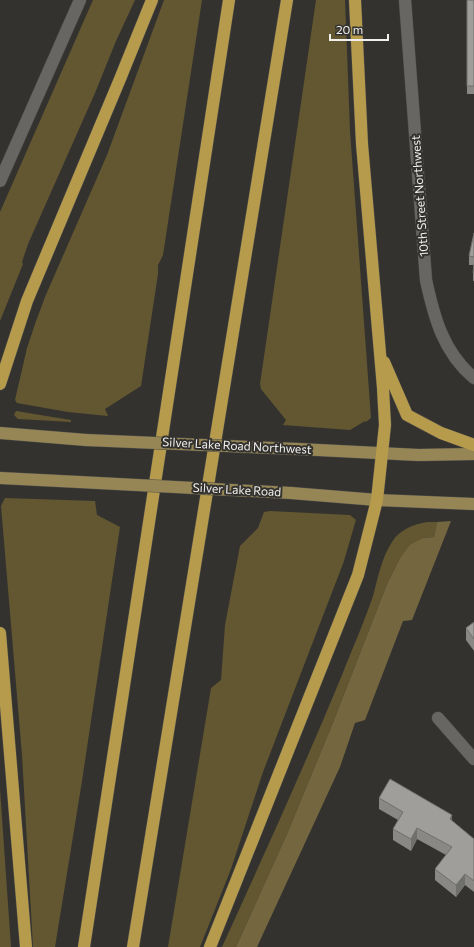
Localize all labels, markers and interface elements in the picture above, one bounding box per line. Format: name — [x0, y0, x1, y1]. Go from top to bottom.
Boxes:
scale bar — [330, 16, 388, 42]
text: 20 m — [336, 22, 363, 36]
street label: 10th Street Northwest — [408, 135, 430, 257]
street label: Silver Lake Road Northwest — [162, 434, 312, 456]
street label: Silver Lake Road — [192, 480, 282, 498]

